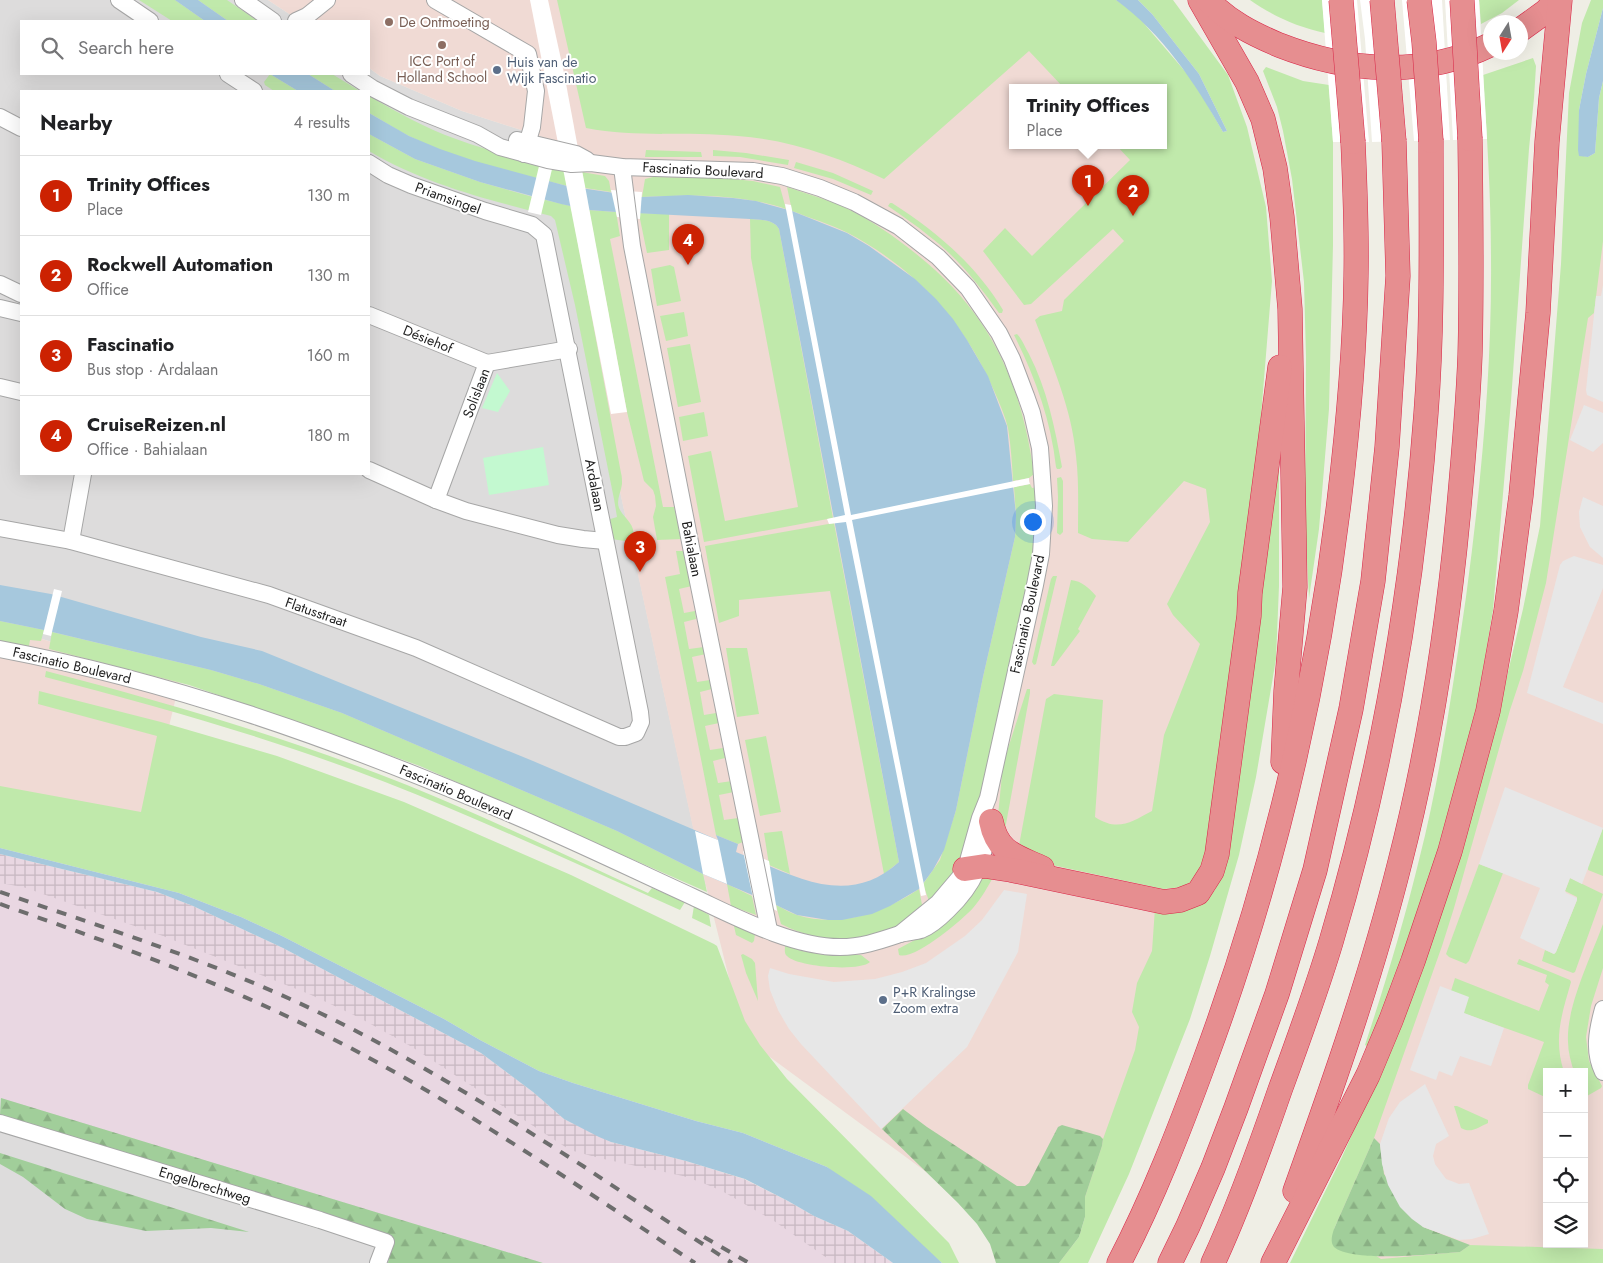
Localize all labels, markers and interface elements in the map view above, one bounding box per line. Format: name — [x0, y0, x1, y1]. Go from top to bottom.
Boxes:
place label: De Ontmoeting — [399, 12, 490, 32]
north arrow — [1483, 15, 1528, 60]
marker: De Ontmoeting — [383, 16, 395, 28]
search box — [20, 20, 370, 75]
icon: search — [38, 34, 66, 62]
text: Search here — [78, 34, 174, 61]
marker: ICC Port of Holland School — [436, 39, 448, 51]
place label: ICC Port of Holland School — [397, 51, 487, 87]
place label: Huis van de Wijk Fascinatio — [507, 52, 597, 88]
marker: Huis van de Wijk Fascinatio — [491, 64, 503, 76]
popup — [1009, 84, 1167, 149]
text: Trinity Offices — [1027, 92, 1149, 119]
text: Nearby — [40, 108, 112, 138]
text: 4 results — [294, 111, 350, 134]
text: Place — [1027, 119, 1063, 142]
street label: Fascinatio Boulevard — [642, 157, 764, 183]
pin: 1 — [1072, 165, 1104, 206]
text: Trinity Offices — [87, 171, 210, 198]
pin: 2 — [1117, 175, 1149, 216]
street label: Priamsingel — [412, 177, 484, 219]
text: 1 — [52, 184, 60, 207]
text: 130 m — [307, 184, 350, 207]
text: Place — [87, 198, 123, 221]
pin: 4 — [672, 224, 704, 265]
text: Rockwell Automation — [87, 251, 273, 278]
text: 2 — [51, 264, 61, 287]
text: 130 m — [307, 264, 350, 287]
text: Office — [87, 278, 129, 301]
street label: Désiehof — [400, 320, 457, 358]
text: Fascinatio — [87, 331, 174, 358]
text: 3 — [51, 344, 61, 367]
text: 160 m — [307, 344, 350, 367]
text: Bus stop · Ardalaan — [87, 358, 218, 381]
street label: Solislaan — [457, 365, 495, 421]
text: CruiseReizen.nl — [87, 411, 226, 438]
text: 4 — [50, 424, 62, 447]
text: 180 m — [307, 424, 350, 447]
text: Office · Bahialaan — [87, 438, 208, 461]
street label: Ardalaan — [580, 457, 610, 513]
your location — [1020, 509, 1046, 535]
street label: Bahialaan — [677, 519, 707, 579]
pin: 3 — [624, 531, 656, 572]
street label: Fascinatio Boulevard — [1005, 553, 1049, 675]
street label: Flatusstraat — [283, 592, 350, 632]
street label: Fascinatio Boulevard — [11, 642, 133, 688]
street label: Fascinatio Boulevard — [396, 759, 516, 825]
place label: P+R Kralingse Zoom extra — [893, 982, 976, 1018]
marker: P+R Kralingse Zoom extra — [877, 994, 889, 1006]
map controls — [1543, 1068, 1588, 1248]
button: + — [1543, 1068, 1588, 1113]
button: − — [1543, 1113, 1588, 1158]
button: locate — [1543, 1158, 1588, 1203]
street label: Engelbrechtweg — [157, 1162, 253, 1208]
button: layers — [1543, 1203, 1588, 1248]

